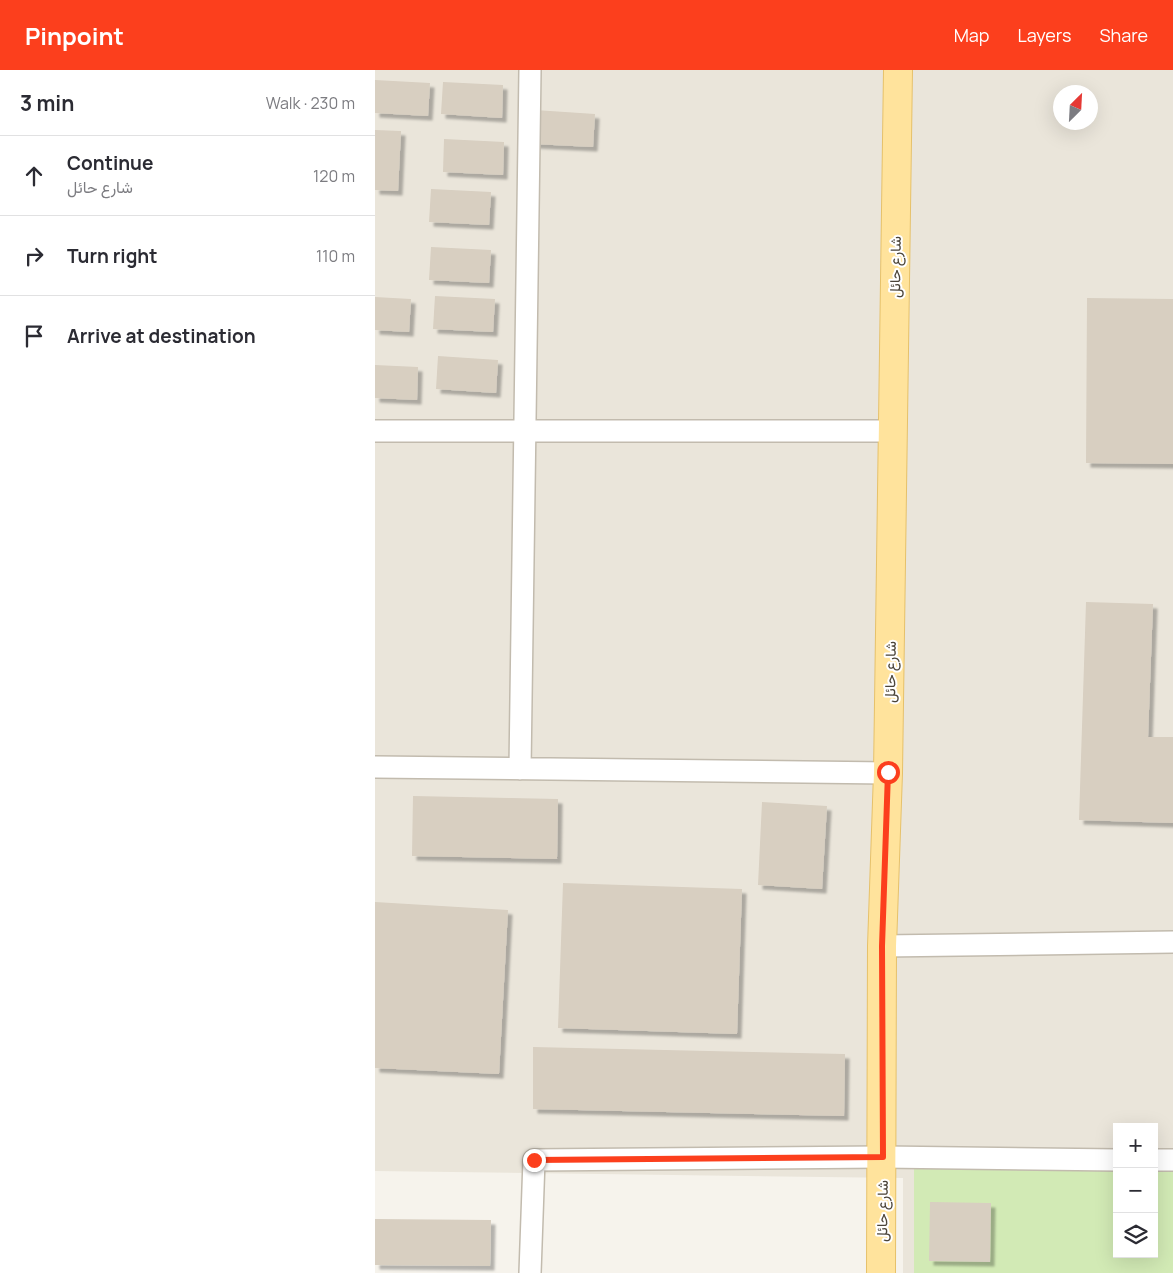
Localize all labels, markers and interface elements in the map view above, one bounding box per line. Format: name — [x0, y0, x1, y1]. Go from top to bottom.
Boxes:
text: Pinpoint — [25, 19, 124, 52]
text: Map — [954, 23, 989, 47]
text: Layers — [1017, 23, 1071, 47]
text: Share — [1099, 23, 1148, 47]
north arrow — [1053, 85, 1098, 130]
text: 3 min — [20, 89, 74, 117]
text: Walk · 230 m — [266, 92, 355, 114]
text: Continue — [67, 150, 153, 176]
icon: ahead — [20, 162, 48, 190]
text: 120 m — [313, 165, 355, 187]
text: شارع حائل — [67, 176, 133, 198]
street label: شارع حائل — [884, 236, 907, 298]
icon: right — [20, 242, 48, 270]
text: Turn right — [67, 243, 157, 269]
text: 110 m — [316, 245, 355, 267]
icon: arrive — [20, 322, 48, 350]
text: Arrive at destination — [67, 323, 256, 349]
street label: شارع حائل — [879, 641, 902, 703]
route start — [877, 761, 900, 784]
map controls — [1113, 1123, 1158, 1258]
button: + — [1113, 1123, 1158, 1168]
route end — [523, 1149, 546, 1172]
button: − — [1113, 1168, 1158, 1213]
street label: شارع حائل — [871, 1180, 894, 1242]
button: layers — [1113, 1213, 1158, 1258]

